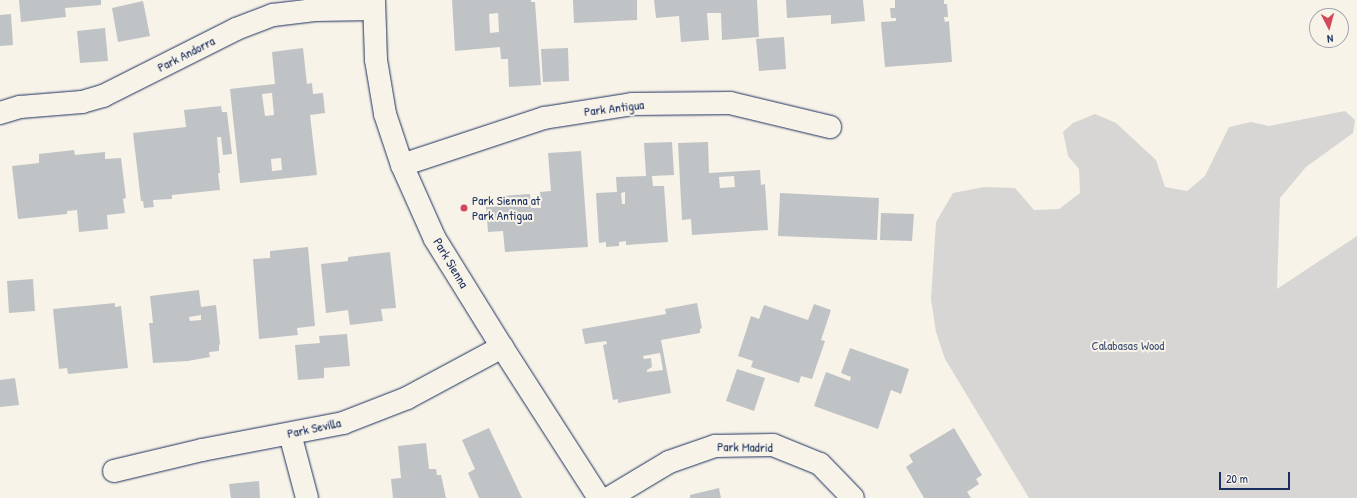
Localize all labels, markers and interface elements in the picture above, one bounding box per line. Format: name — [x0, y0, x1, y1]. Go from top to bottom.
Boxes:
north arrow — [1309, 8, 1349, 48]
text: N — [1327, 32, 1334, 46]
street label: Park Andorra — [155, 33, 217, 75]
street label: Park Antigua — [583, 97, 645, 119]
place label: Park Sienna at Park Antigua — [472, 193, 540, 224]
marker: Park Sienna at Park Antigua — [459, 203, 469, 213]
street label: Park Sienna — [430, 235, 472, 291]
park label: Calabasas Wood — [1092, 337, 1164, 353]
street label: Park Sevilla — [286, 415, 342, 441]
street label: Park Madrid — [717, 439, 773, 455]
scale bar — [1221, 464, 1292, 490]
text: 20 m — [1226, 470, 1248, 487]

